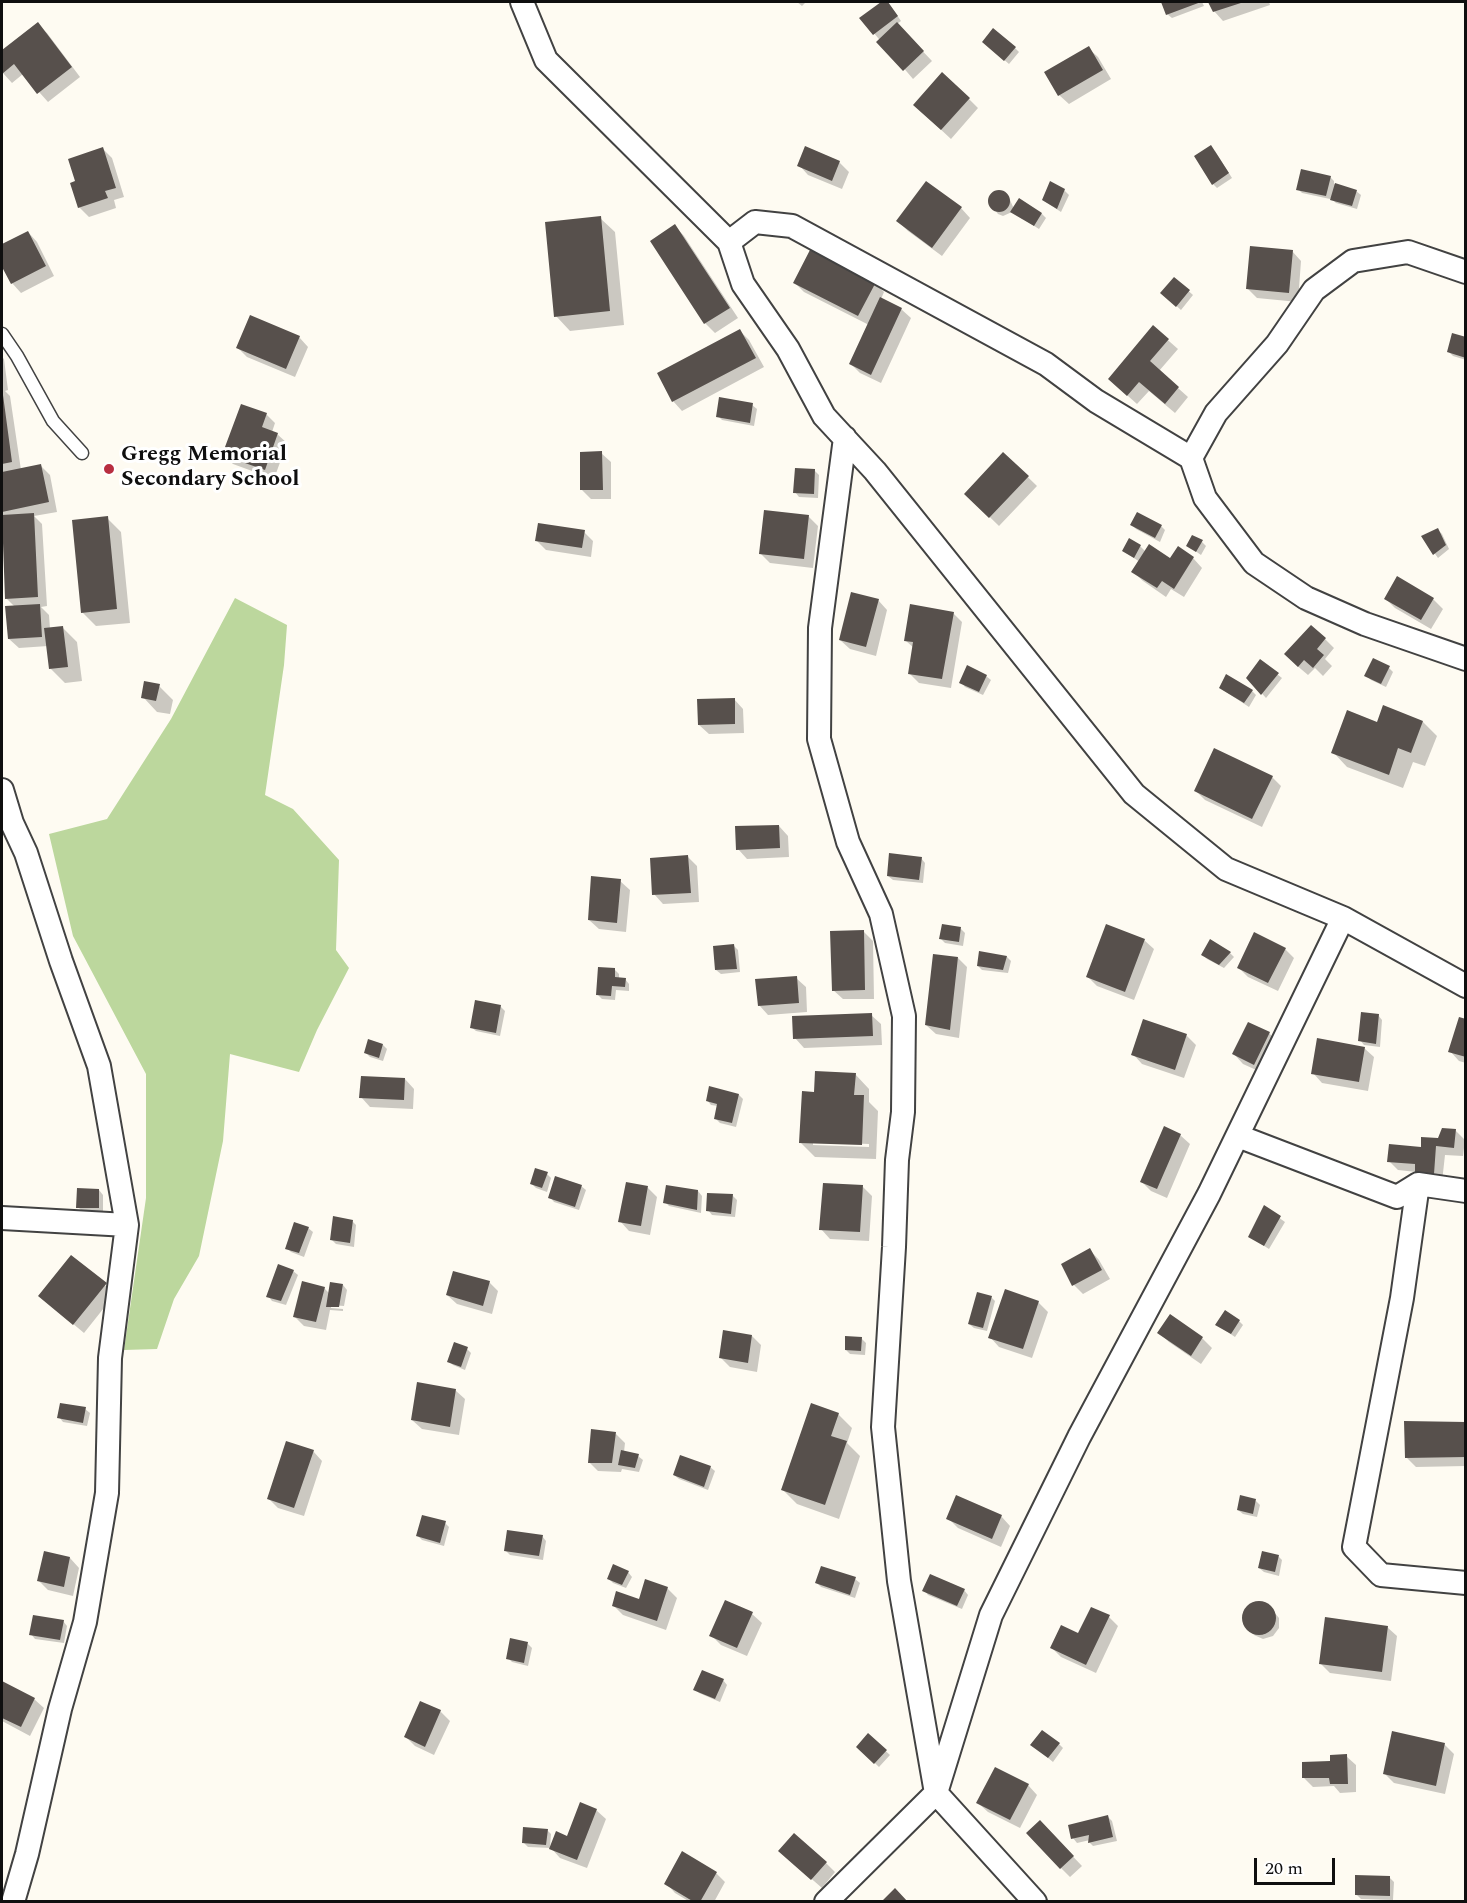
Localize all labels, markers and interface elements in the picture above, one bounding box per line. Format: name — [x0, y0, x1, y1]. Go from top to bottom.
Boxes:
place label: Gregg Memorial Secondary School — [121, 443, 300, 494]
marker: Gregg Memorial Secondary School — [102, 462, 116, 476]
scale bar — [1257, 1846, 1338, 1884]
text: 20 m — [1265, 1855, 1303, 1882]

